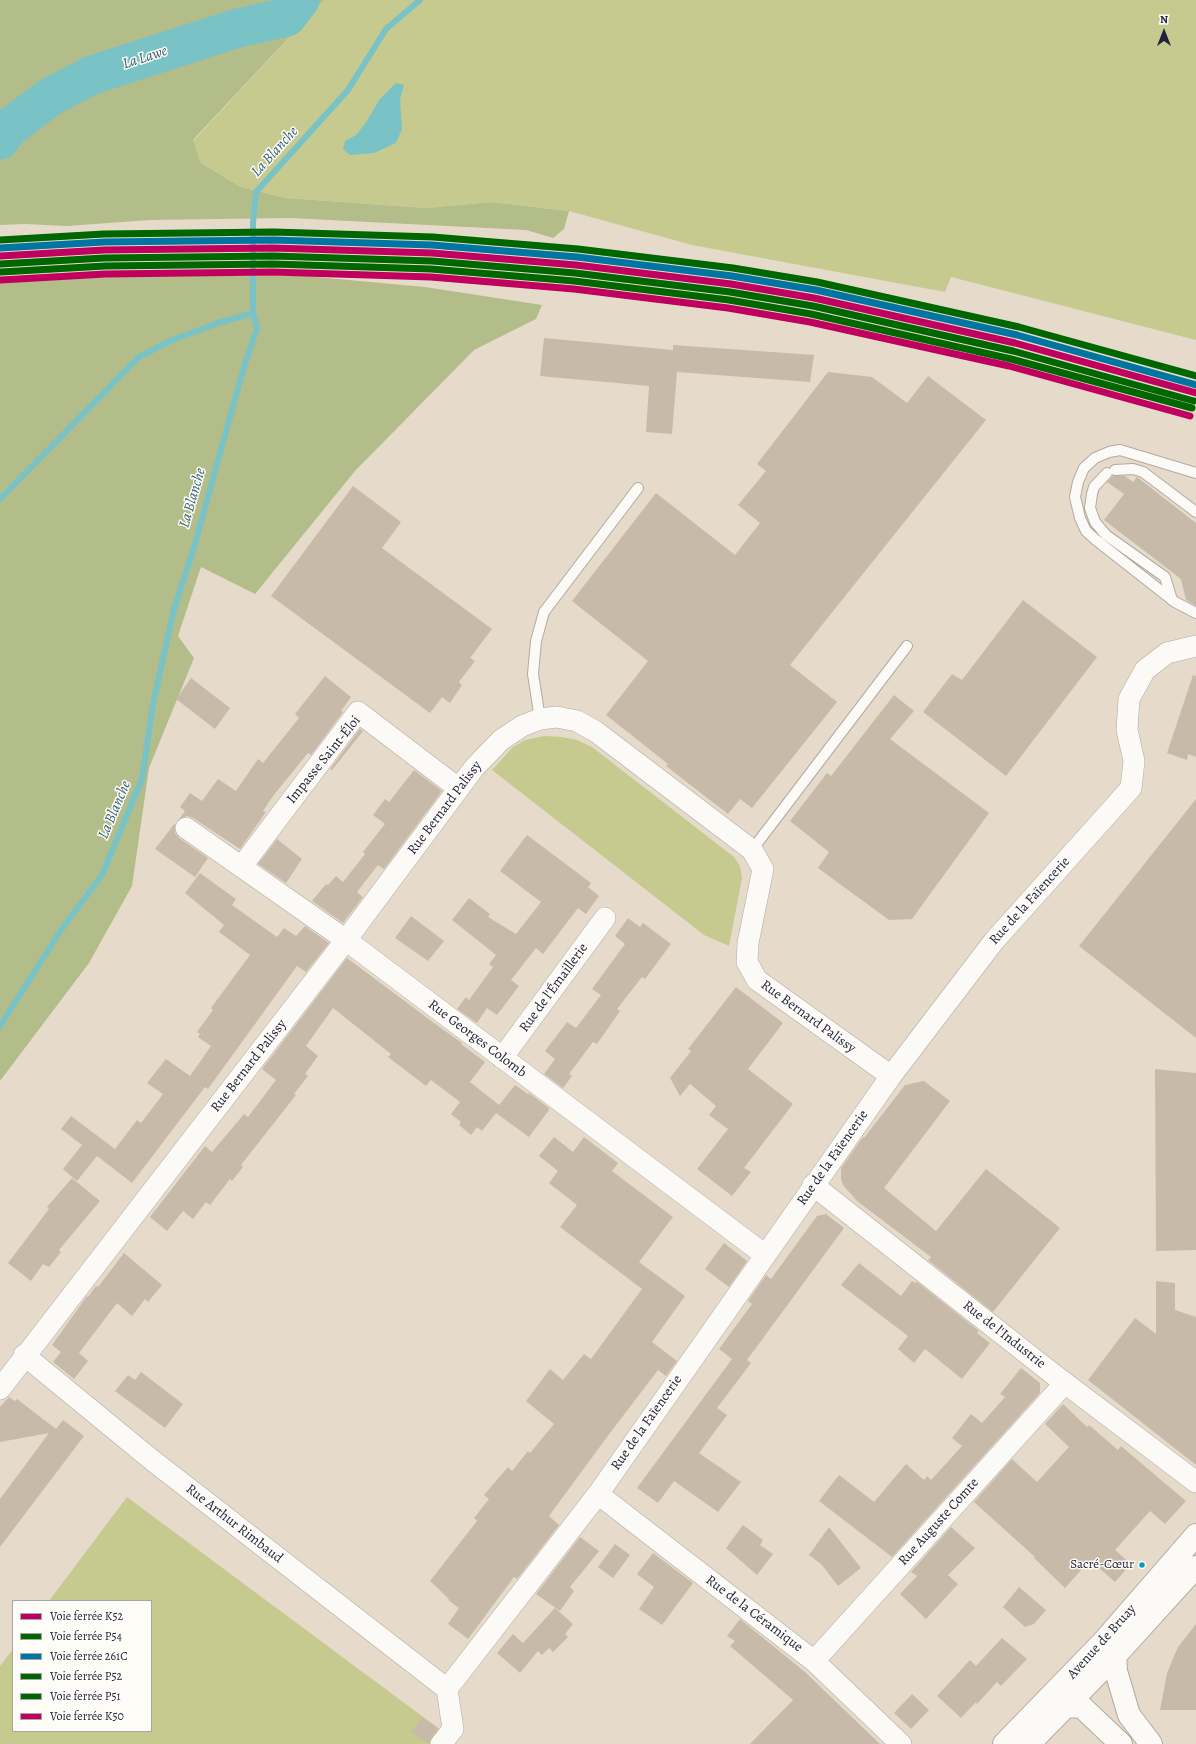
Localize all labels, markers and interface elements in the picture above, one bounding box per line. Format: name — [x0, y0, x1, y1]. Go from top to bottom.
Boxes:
north arrow — [1144, 12, 1184, 52]
text: N — [1160, 12, 1168, 27]
water label: La Lawe — [120, 42, 170, 74]
water label: La Blanche — [248, 123, 302, 181]
water label: La Blanche — [176, 466, 210, 530]
street label: Impasse Saint-Éloi — [283, 713, 365, 807]
street label: Rue Bernard Palissy — [404, 758, 486, 858]
water label: La Blanche — [95, 778, 135, 842]
street label: Rue de la Faïencerie — [986, 854, 1074, 948]
street label: Rue de l'Émaillerie — [516, 940, 592, 1036]
street label: Rue Bernard Palissy — [757, 977, 859, 1057]
street label: Rue Georges Colomb — [425, 997, 529, 1081]
street label: Rue Bernard Palissy — [208, 1016, 290, 1116]
street label: Rue de la Faïencerie — [794, 1107, 872, 1209]
street label: Rue de l'Industrie — [959, 1297, 1049, 1373]
street label: Rue de la Faïencerie — [608, 1372, 686, 1474]
street label: Rue Auguste Comte — [895, 1475, 983, 1569]
street label: Rue Arthur Rimbaud — [182, 1481, 286, 1567]
place label: Sacré-Cœur — [1070, 1557, 1134, 1573]
marker: Sacré-Cœur — [1137, 1560, 1147, 1570]
street label: Rue de la Céramique — [702, 1572, 806, 1656]
legend — [12, 1600, 152, 1732]
street label: Avenue de Bruay — [1064, 1601, 1140, 1683]
text: Voie ferrée K52 — [50, 1608, 123, 1624]
text: Voie ferrée P54 — [50, 1628, 122, 1644]
text: Voie ferrée 261C — [50, 1648, 128, 1664]
text: Voie ferrée P52 — [50, 1668, 122, 1684]
text: Voie ferrée P51 — [50, 1688, 121, 1704]
text: Voie ferrée K50 — [50, 1708, 124, 1724]

